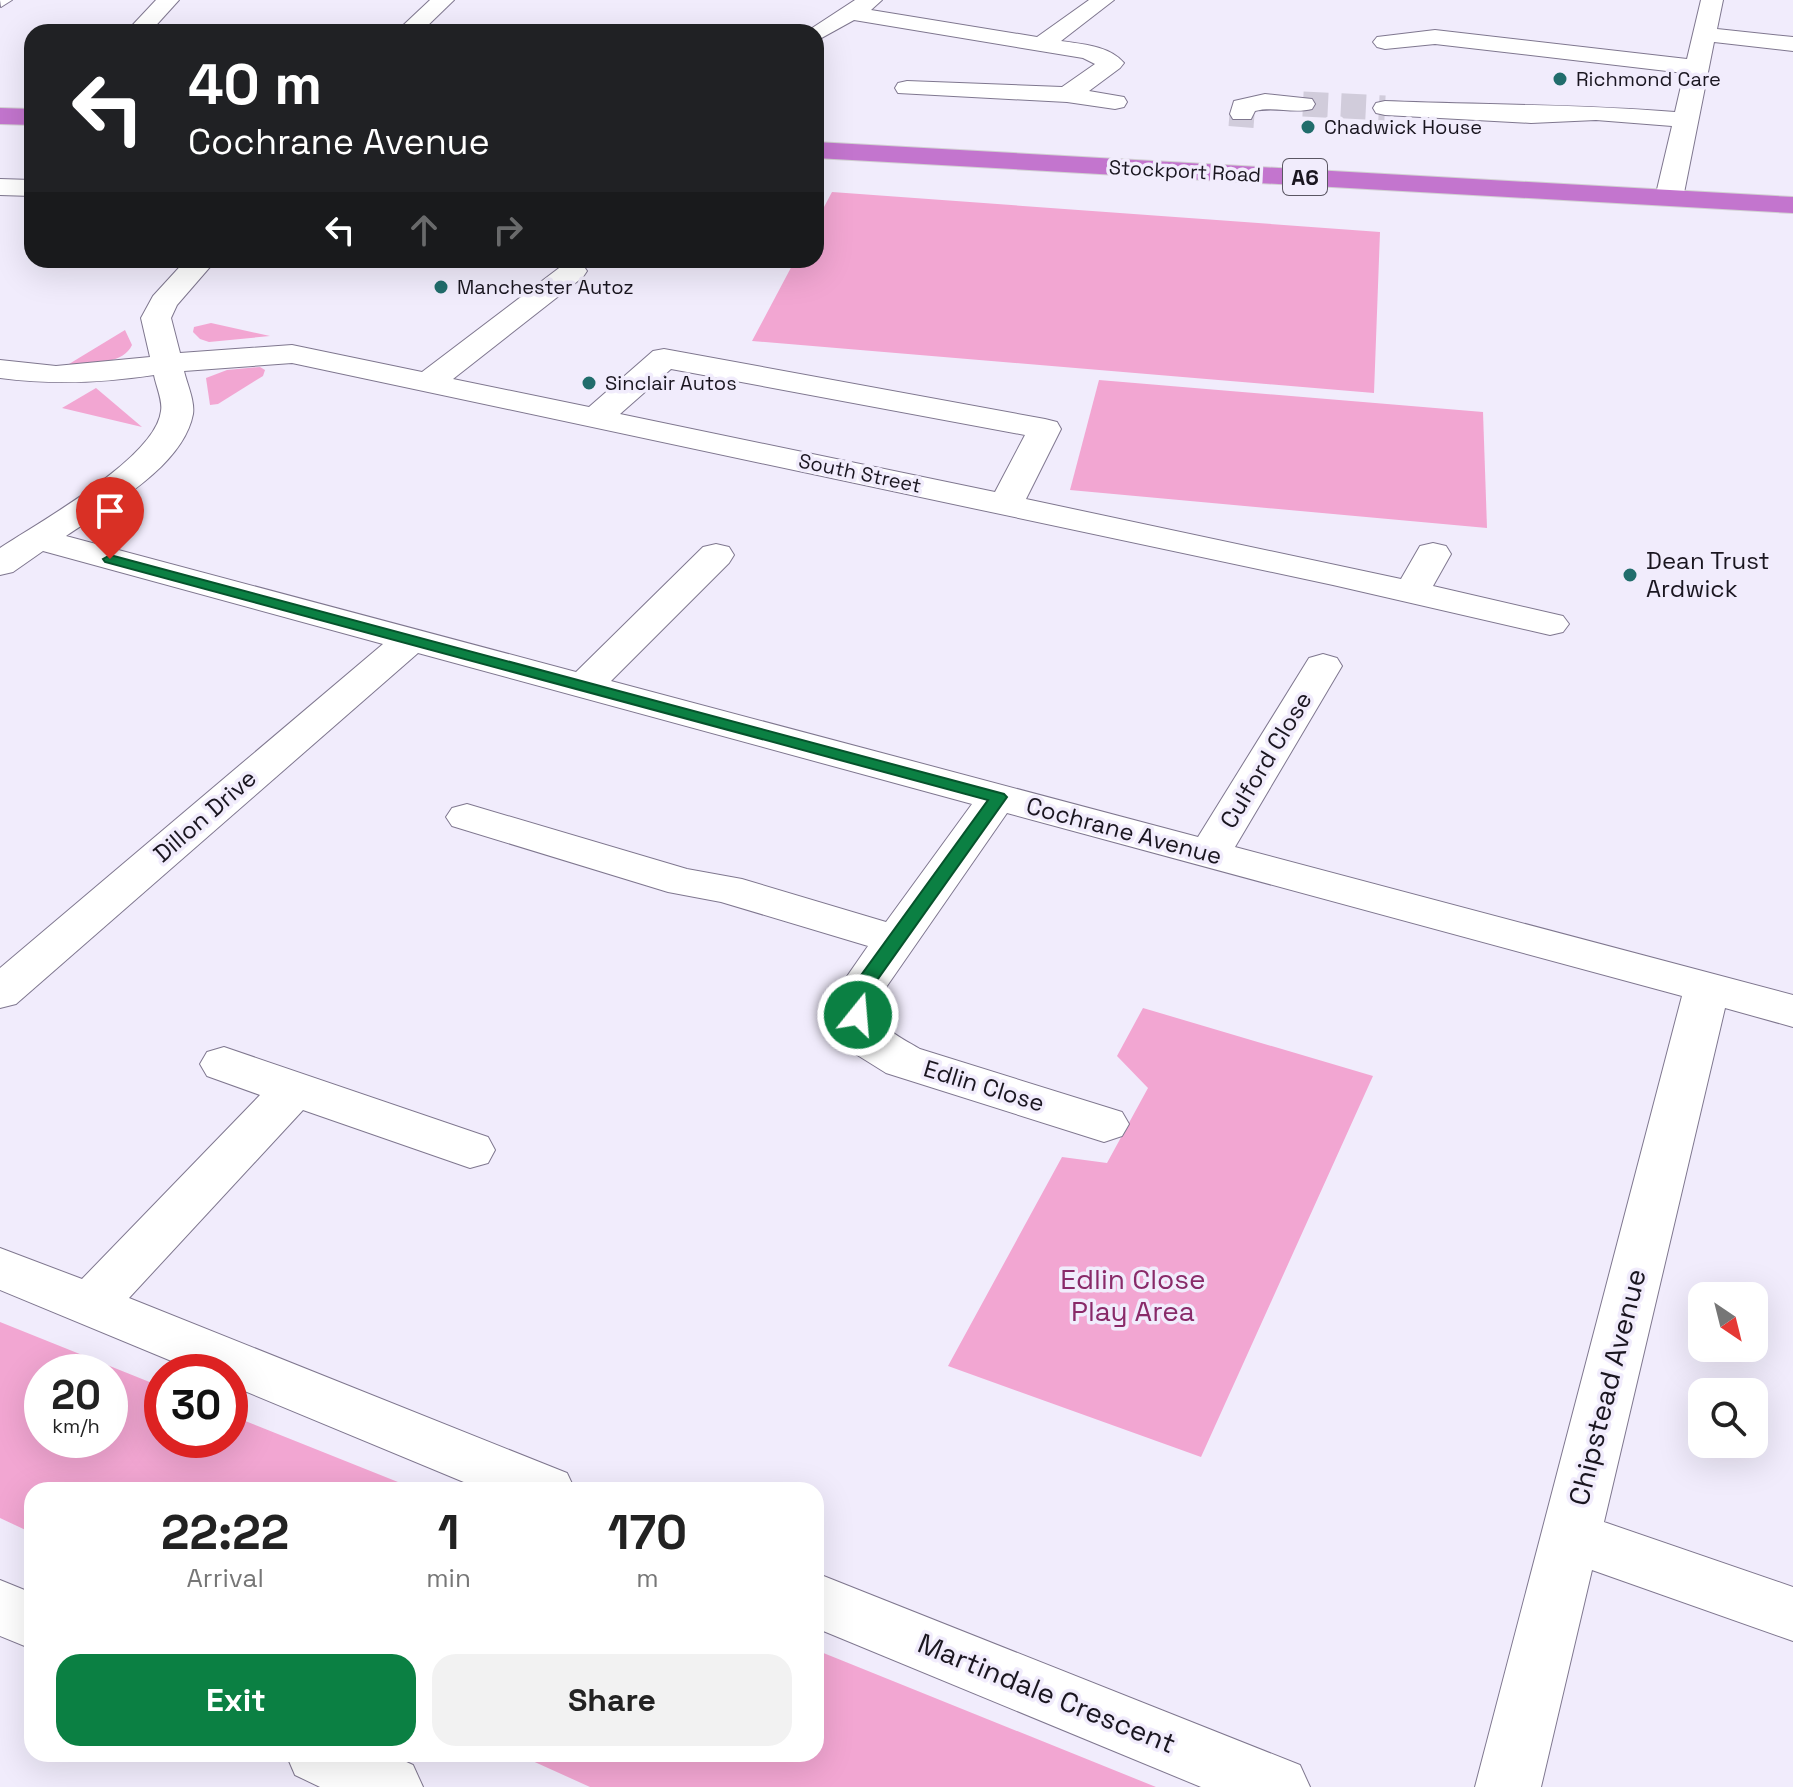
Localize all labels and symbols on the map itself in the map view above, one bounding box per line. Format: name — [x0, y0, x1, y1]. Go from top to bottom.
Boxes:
place label: Richmond Care — [1576, 66, 1721, 92]
marker: Richmond Care — [1551, 70, 1569, 88]
place label: Chadwick House — [1324, 114, 1482, 140]
marker: Chadwick House — [1299, 118, 1317, 136]
street label: Stockport Road — [1108, 154, 1262, 188]
road number: A6 — [1283, 159, 1327, 195]
place label: Manchester Autoz — [457, 274, 634, 300]
marker: Manchester Autoz — [432, 278, 450, 296]
place label: Sinclair Autos — [605, 370, 737, 396]
marker: Sinclair Autos — [580, 374, 598, 392]
street label: South Street — [796, 447, 924, 499]
pin — [76, 477, 144, 559]
place label: Dean Trust Ardwick — [1646, 545, 1770, 604]
marker: Dean Trust Ardwick — [1621, 566, 1639, 584]
street label: Culford Close — [1213, 686, 1319, 834]
street label: Dillon Drive — [147, 762, 263, 869]
street label: Cochrane Avenue — [1023, 789, 1225, 872]
position arrow — [816, 973, 900, 1057]
street label: Edlin Close — [920, 1052, 1048, 1119]
park label: Edlin Close Play Area — [1060, 1261, 1206, 1329]
street label: Chipstead Avenue — [1560, 1265, 1654, 1509]
north arrow — [1688, 1282, 1768, 1362]
speed limit sign: 30 — [144, 1354, 248, 1458]
street label: Martindale Crescent — [913, 1625, 1181, 1761]

